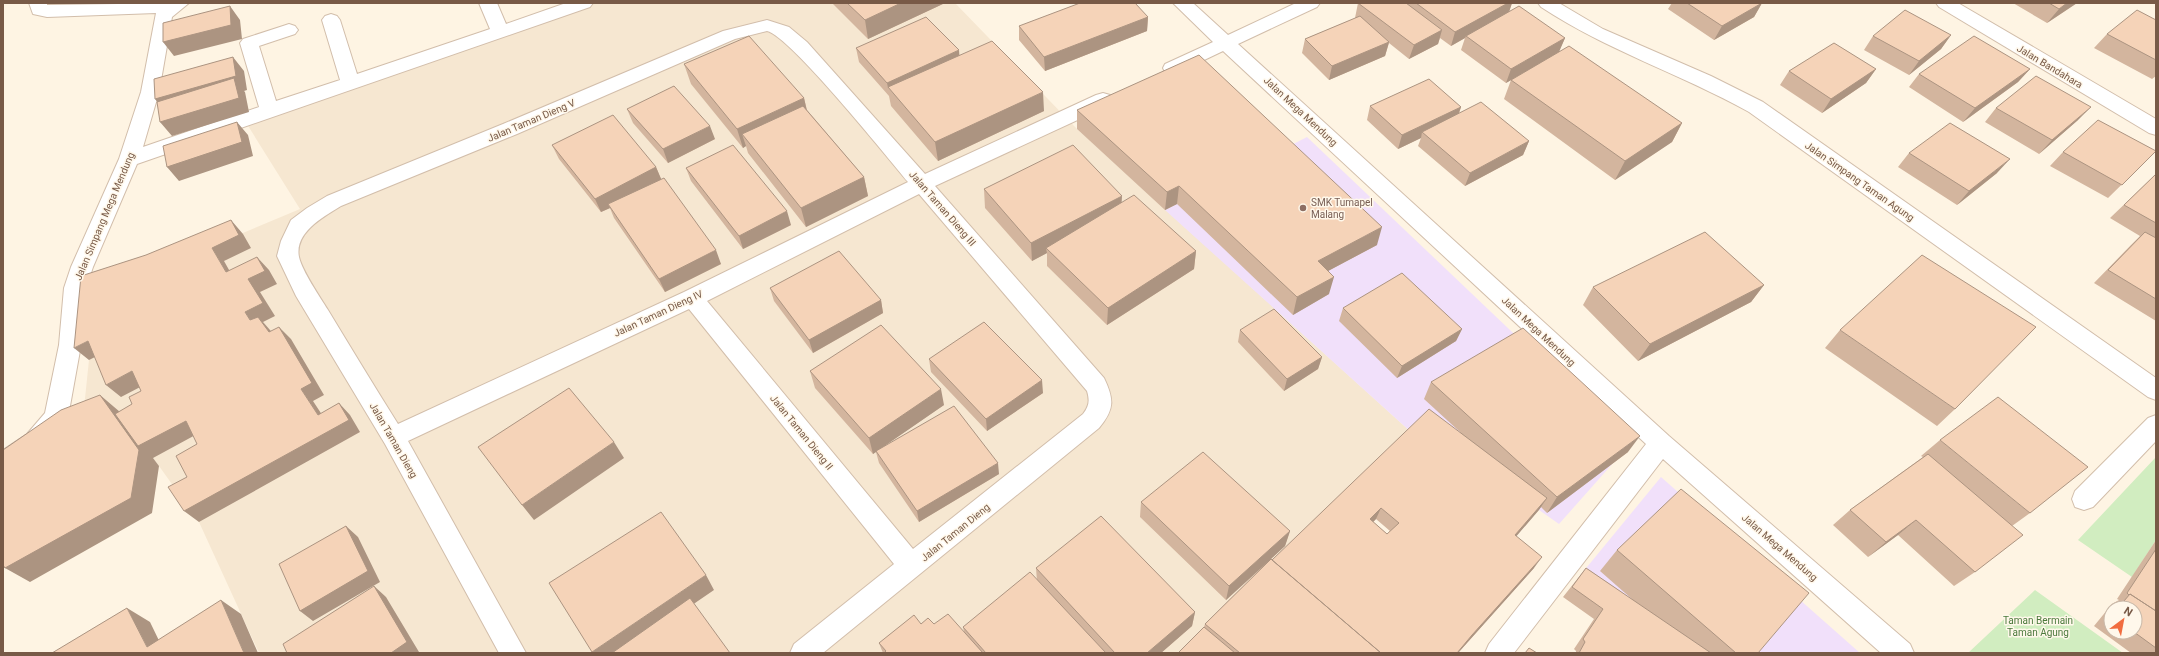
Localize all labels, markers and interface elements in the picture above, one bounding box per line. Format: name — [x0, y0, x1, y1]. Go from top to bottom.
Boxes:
street label: Jalan Bandahara — [2015, 42, 2085, 90]
street label: Jalan Mega Mendung — [1262, 75, 1340, 148]
street label: Jalan Taman Dieng V — [486, 97, 577, 144]
street label: Jalan Simpang Taman Agung — [1803, 140, 1916, 223]
street label: Jalan Simpang Mega Mendung — [72, 151, 136, 282]
street label: Jalan Taman Dieng III — [907, 169, 978, 248]
place label: SMK Tumapel Malang — [1311, 197, 1373, 220]
marker: SMK Tumapel Malang — [1298, 203, 1308, 213]
street label: Jalan Taman Dieng IV — [612, 288, 705, 339]
street label: Jalan Mega Mendung — [1500, 295, 1578, 368]
street label: Jalan Taman Dieng II — [768, 393, 835, 472]
street label: Jalan Taman Dieng — [368, 401, 420, 480]
street label: Jalan Taman Dieng — [919, 501, 992, 563]
street label: Jalan Mega Mendung — [1740, 512, 1820, 583]
north arrow — [2103, 600, 2143, 640]
text: N — [2121, 604, 2135, 620]
park label: Taman Bermain Taman Agung — [2003, 615, 2073, 638]

